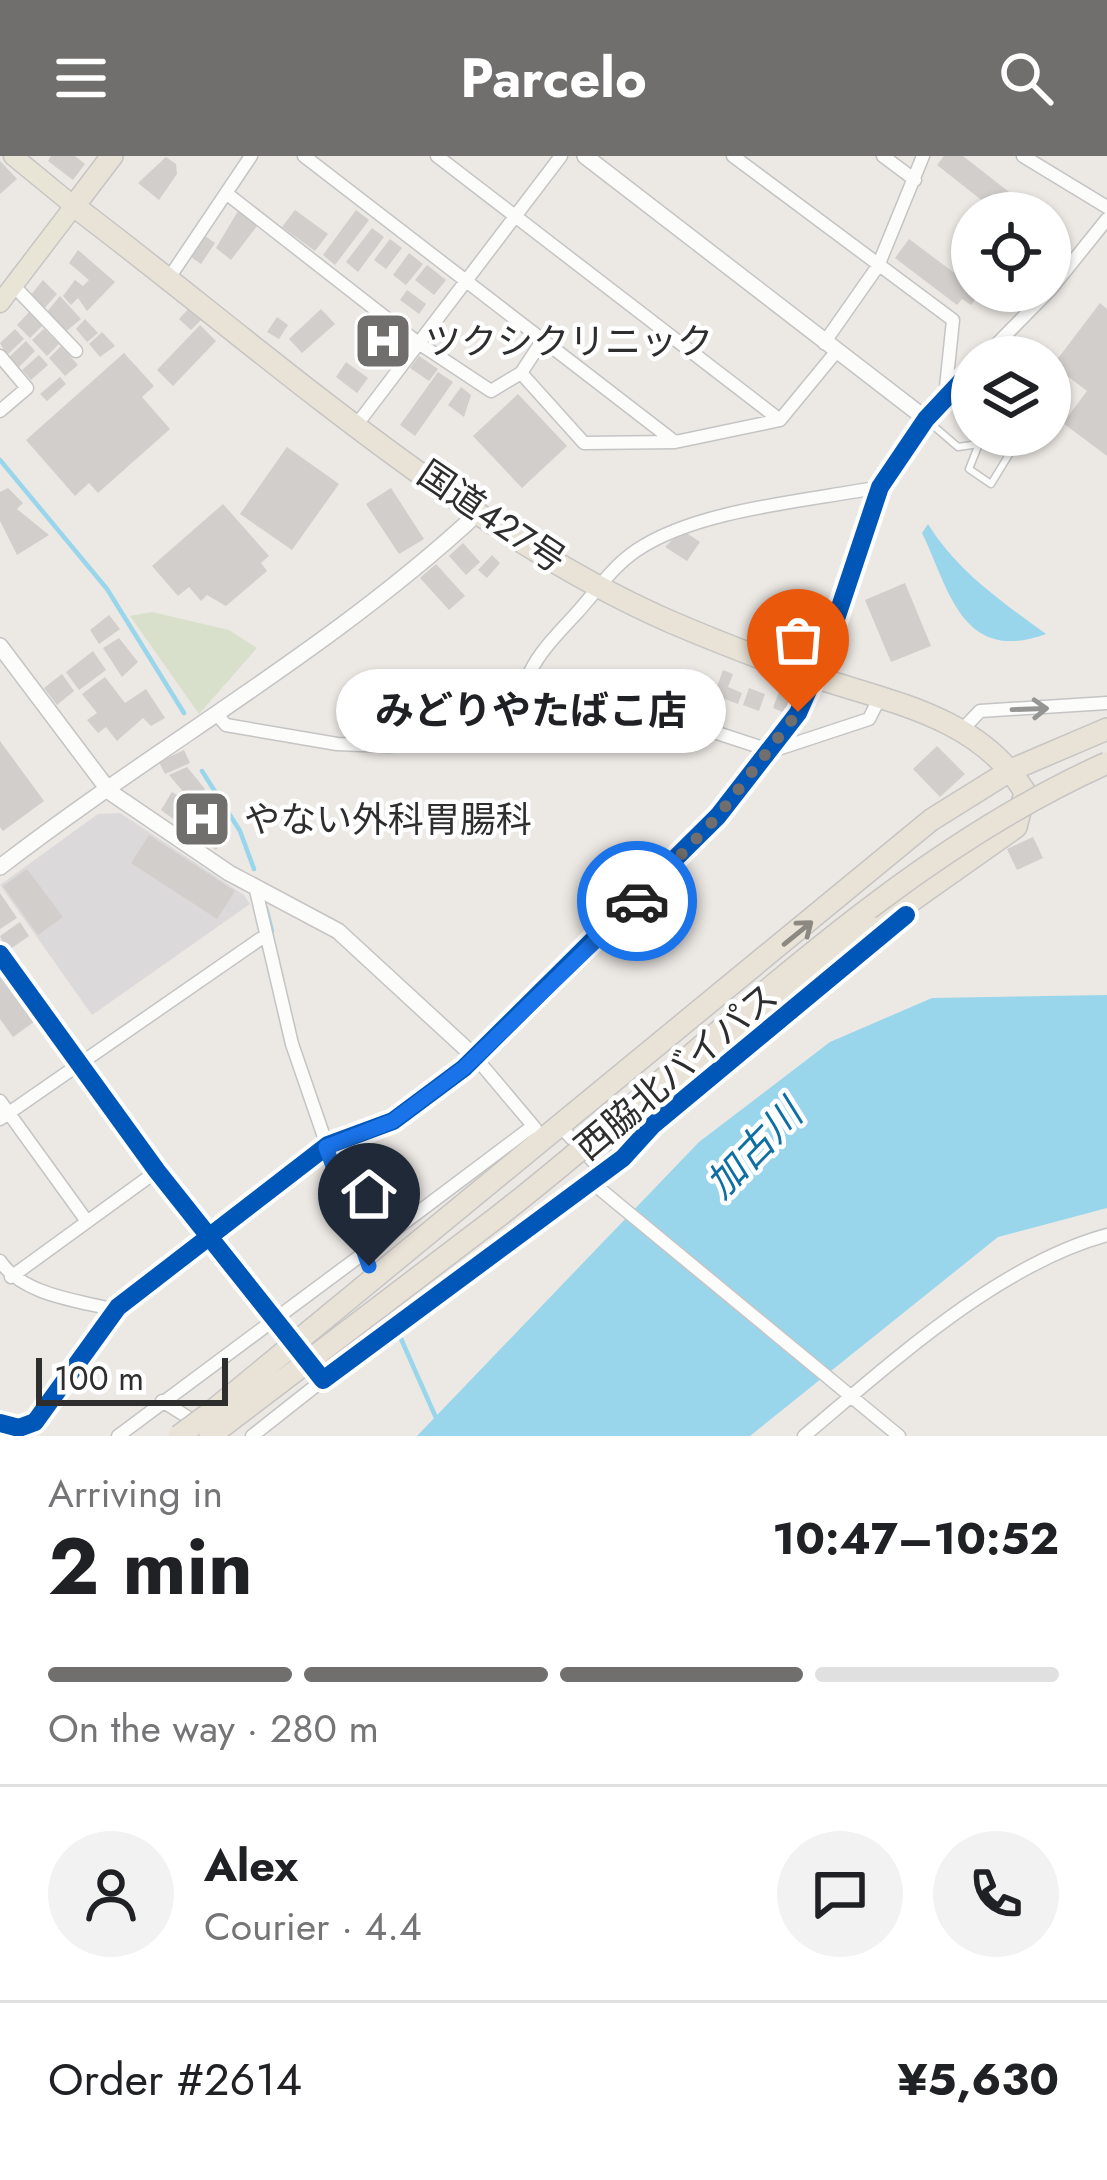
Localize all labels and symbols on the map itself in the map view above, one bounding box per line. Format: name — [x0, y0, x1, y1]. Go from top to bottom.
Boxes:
hospital icon: ツクシクリニック — [352, 310, 414, 372]
place label: ツクシクリニック — [425, 315, 713, 367]
street label: 国道427号 — [408, 447, 576, 585]
pin — [747, 589, 849, 712]
callout: みどりやたばこ店 — [336, 670, 726, 754]
one-way arrow — [1010, 698, 1049, 721]
hospital icon: やない外科胃腸科 — [171, 788, 233, 850]
place label: やない外科胃腸科 — [244, 793, 532, 845]
courier — [577, 841, 697, 961]
one-way arrow — [782, 920, 814, 947]
street label: 西脇北バイパス — [563, 970, 789, 1172]
water label: 加古川 — [693, 1084, 818, 1211]
pin — [318, 1143, 420, 1266]
scale bar — [36, 1352, 228, 1405]

